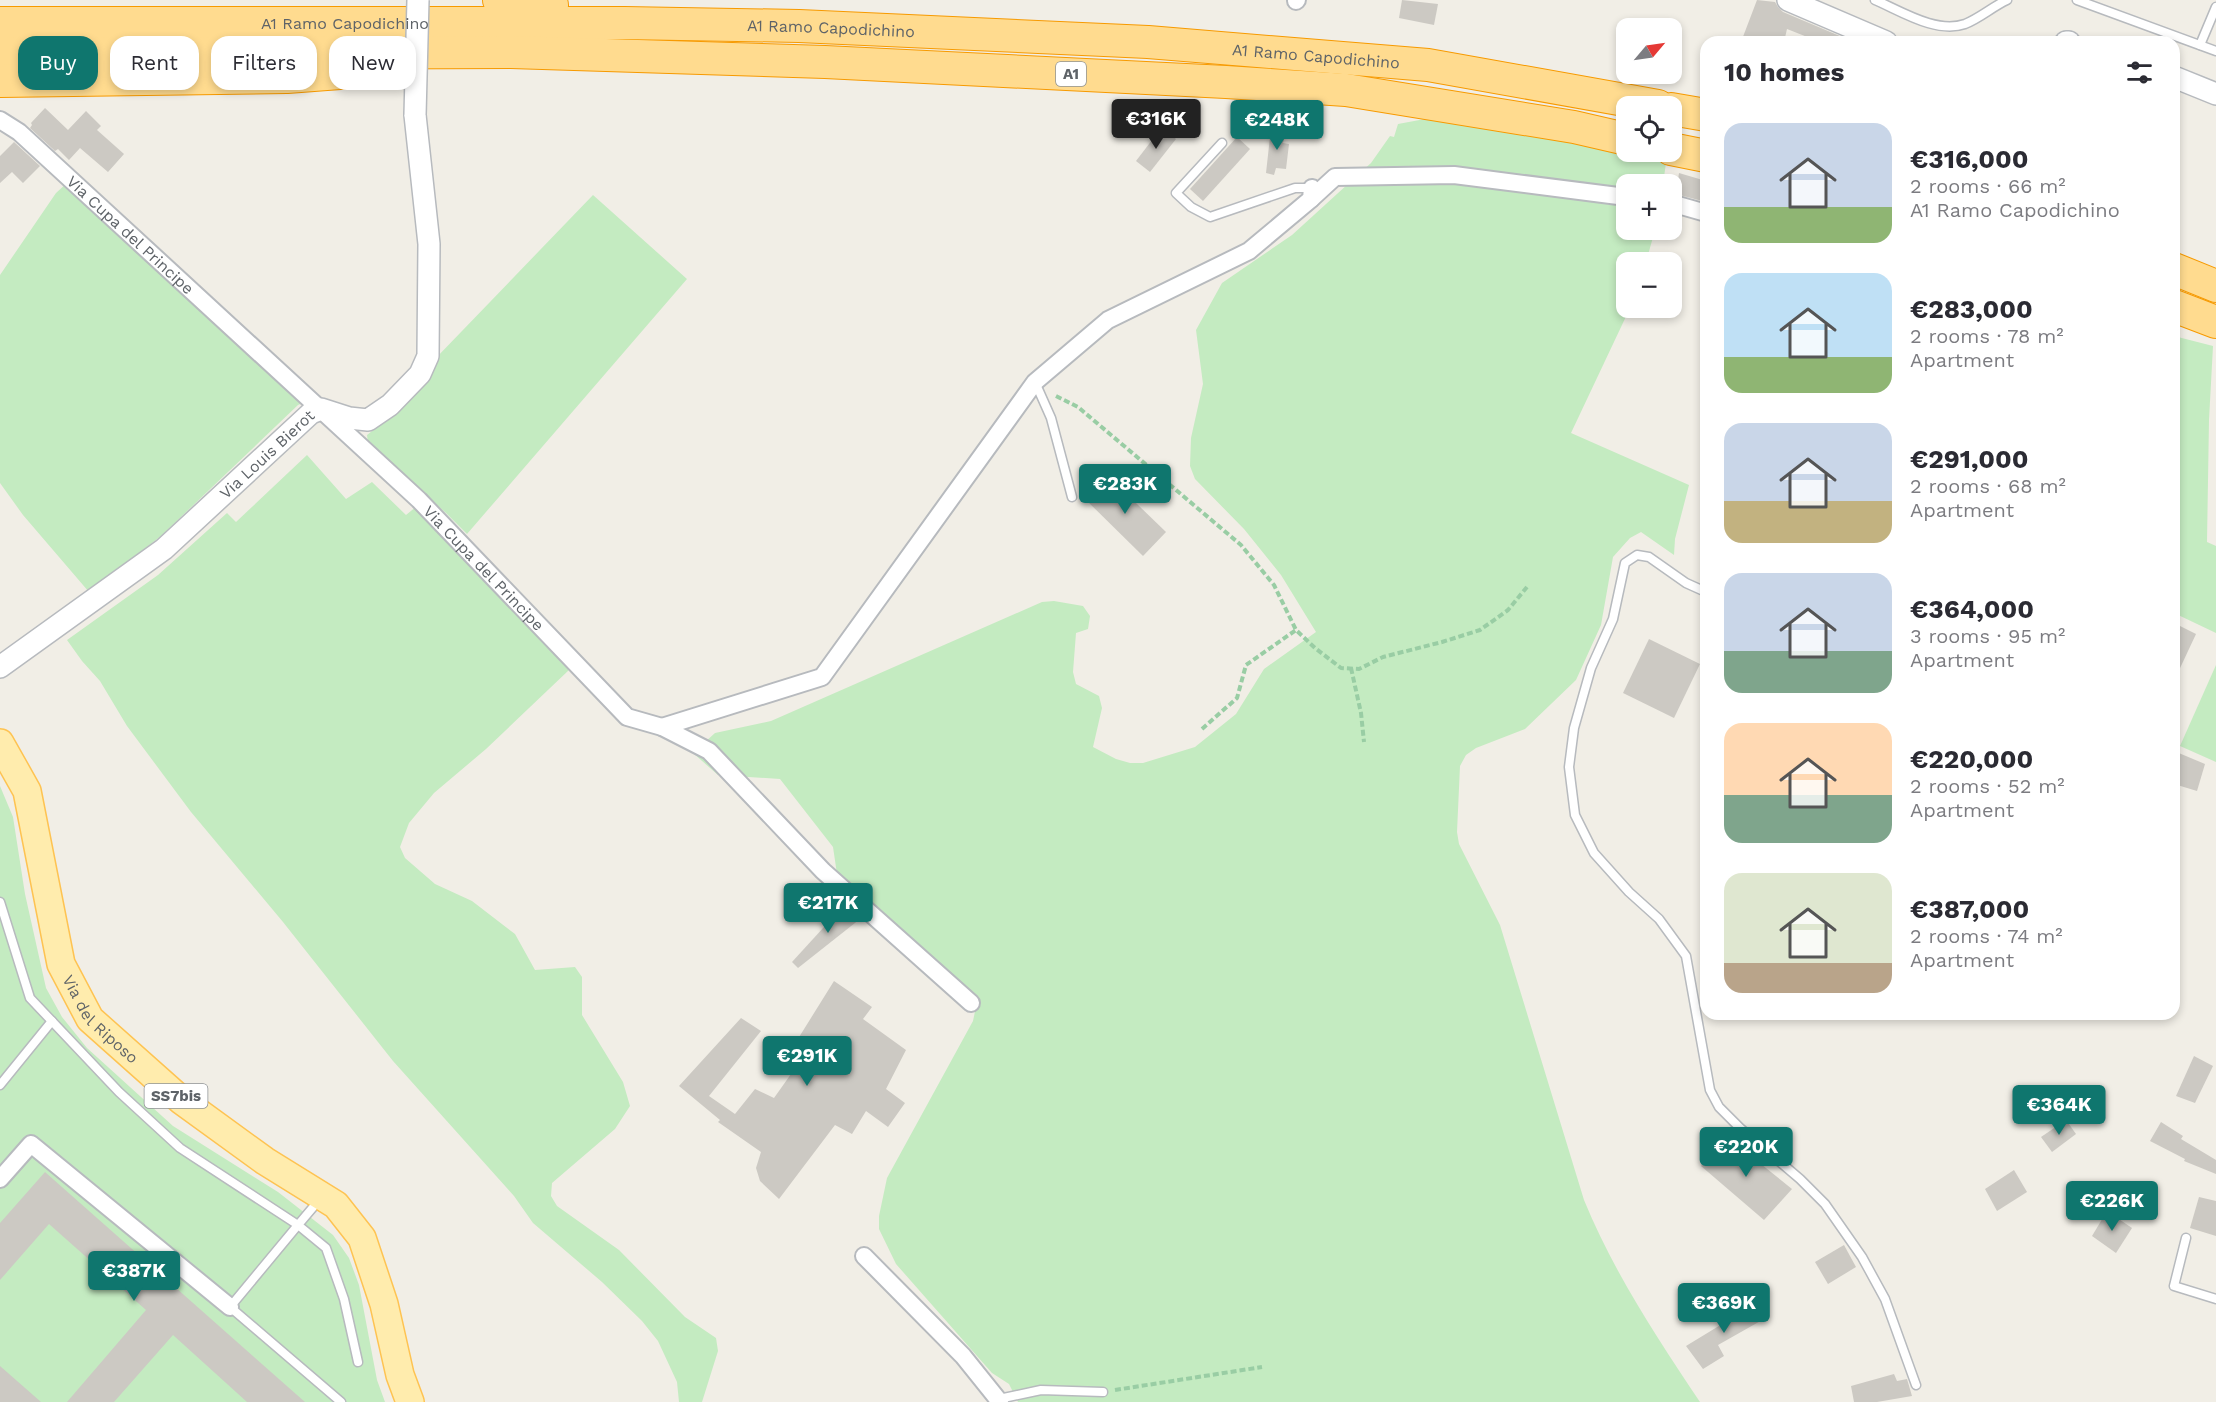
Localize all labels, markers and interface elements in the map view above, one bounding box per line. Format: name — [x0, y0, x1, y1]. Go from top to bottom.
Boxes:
street label: A1 Ramo Capodichino — [261, 14, 429, 33]
street label: A1 Ramo Capodichino — [747, 16, 915, 41]
north arrow — [1616, 18, 1682, 84]
map controls — [1616, 18, 1682, 318]
chip: Buy — [18, 36, 98, 90]
chip: Rent — [110, 36, 199, 90]
chip: Filters — [211, 36, 317, 90]
chip: New — [329, 36, 416, 90]
street label: A1 Ramo Capodichino — [1232, 40, 1400, 73]
icon: filters — [2123, 56, 2156, 89]
text: 10 homes — [1724, 57, 1844, 87]
road number: A1 — [1056, 62, 1086, 86]
button: locate — [1616, 96, 1682, 162]
pin: €316K — [1114, 99, 1198, 150]
pin: €248K — [1235, 100, 1319, 151]
text: €316K — [1126, 106, 1186, 130]
text: €248K — [1244, 107, 1310, 131]
text: €316,000 — [1910, 144, 2028, 174]
icon: home — [1772, 147, 1844, 219]
street label: Via Cupa del Principe — [63, 172, 198, 298]
button: + — [1616, 174, 1682, 240]
text: 2 rooms · 66 m² — [1910, 174, 2066, 198]
text: A1 Ramo Capodichino — [1910, 198, 2120, 222]
button: − — [1616, 252, 1682, 318]
text: €283,000 — [1910, 294, 2033, 324]
icon: home — [1772, 297, 1844, 369]
text: 2 rooms · 78 m² — [1910, 324, 2064, 348]
text: Apartment — [1910, 348, 2014, 372]
street label: Via Louis Bierot — [216, 406, 319, 503]
text: €291,000 — [1910, 444, 2029, 474]
icon: home — [1772, 447, 1844, 519]
pin: €283K — [1083, 464, 1167, 515]
text: €283K — [1093, 471, 1157, 495]
text: 2 rooms · 68 m² — [1910, 474, 2066, 498]
text: Apartment — [1910, 498, 2014, 522]
street label: Via Cupa del Principe — [419, 502, 548, 635]
text: €364,000 — [1910, 594, 2034, 624]
icon: home — [1772, 597, 1844, 669]
text: 3 rooms · 95 m² — [1910, 624, 2065, 648]
text: Apartment — [1910, 648, 2014, 672]
text: €220,000 — [1910, 744, 2033, 774]
icon: home — [1772, 747, 1844, 819]
text: 2 rooms · 52 m² — [1910, 774, 2065, 798]
text: Apartment — [1910, 798, 2014, 822]
pin: €217K — [786, 883, 870, 934]
text: €217K — [798, 890, 858, 914]
text: €387,000 — [1910, 894, 2029, 924]
icon: home — [1772, 897, 1844, 969]
text: 2 rooms · 74 m² — [1910, 924, 2063, 948]
text: Apartment — [1910, 948, 2014, 972]
street label: Via del Riposo — [58, 972, 142, 1067]
pin: €291K — [765, 1036, 849, 1087]
text: €291K — [777, 1043, 837, 1067]
road number: SS7bis — [144, 1084, 207, 1108]
pin: €364K — [2017, 1085, 2101, 1136]
text: €364K — [2027, 1092, 2092, 1116]
pin: €220K — [1704, 1127, 1788, 1178]
text: €220K — [1714, 1134, 1778, 1158]
pin: €226K — [2070, 1181, 2154, 1232]
text: €226K — [2080, 1188, 2144, 1212]
pin: €387K — [92, 1251, 176, 1302]
text: €387K — [102, 1258, 166, 1282]
pin: €369K — [1682, 1283, 1766, 1334]
text: €369K — [1692, 1290, 1756, 1314]

